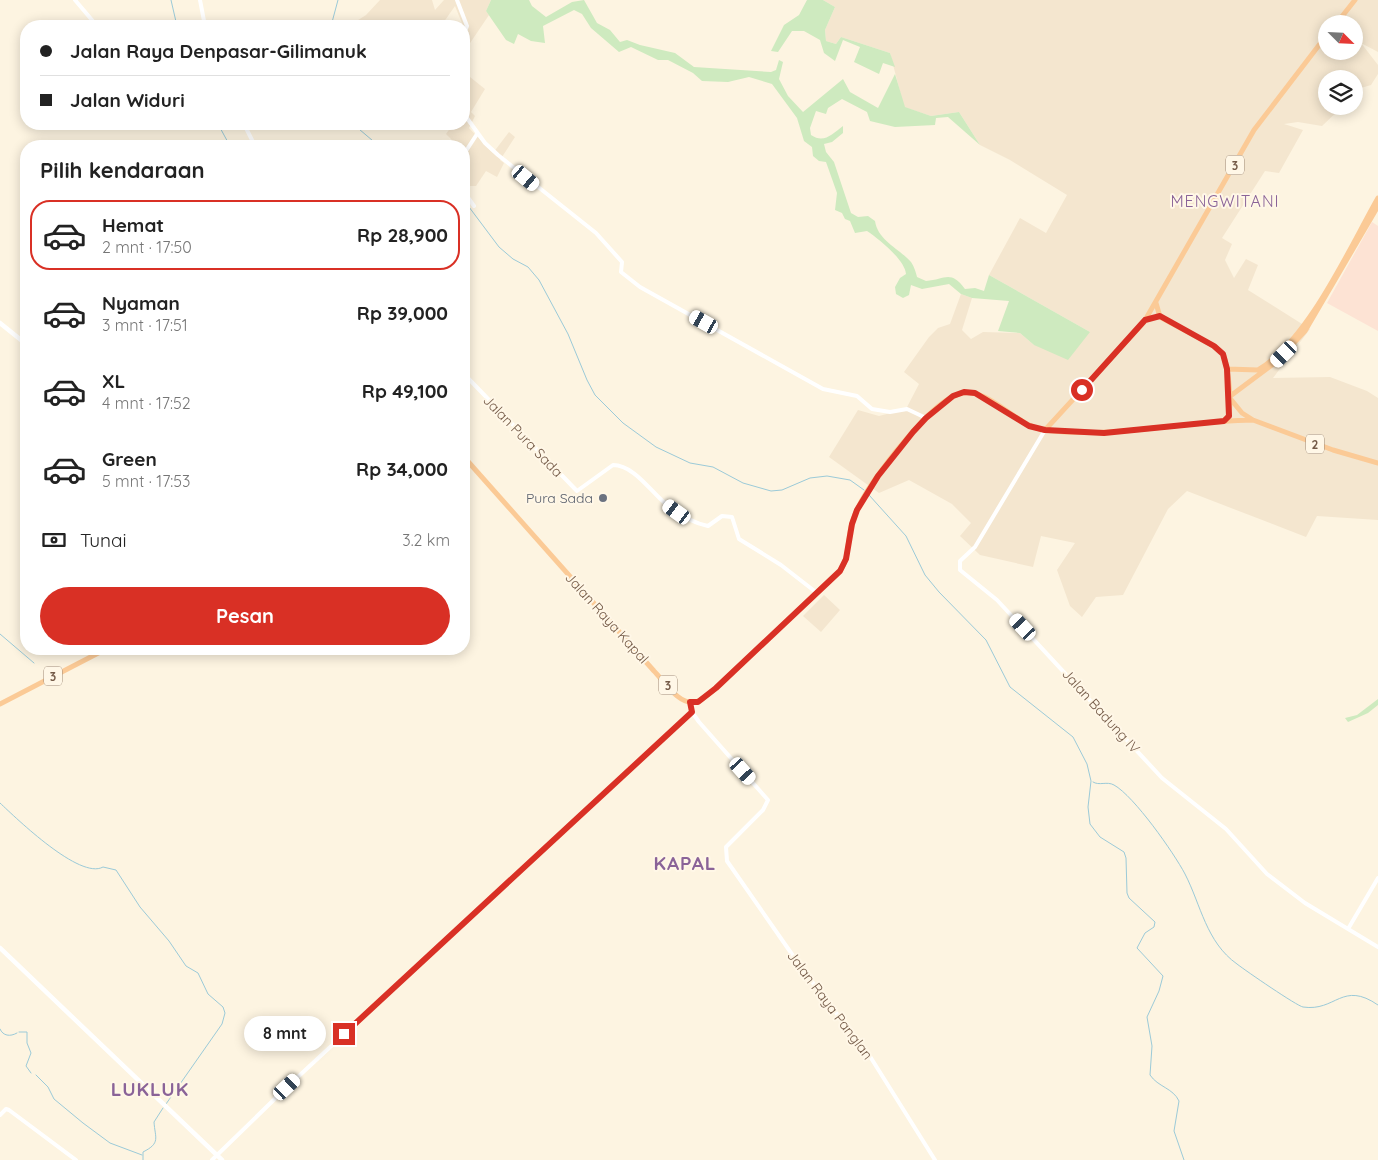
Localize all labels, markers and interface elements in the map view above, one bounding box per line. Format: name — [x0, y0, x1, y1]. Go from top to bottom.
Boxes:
north arrow — [1318, 15, 1362, 60]
map controls — [1318, 15, 1363, 115]
text: Jalan Raya Denpasar-Gilimanuk — [70, 39, 367, 63]
button: layers — [1318, 70, 1363, 115]
text: Jalan Widuri — [70, 88, 185, 112]
text: Pilih kendaraan — [40, 156, 205, 184]
road number: 3 — [1226, 156, 1244, 174]
car — [509, 163, 542, 193]
district label: MENGWITANI — [1170, 191, 1280, 211]
icon: car — [42, 213, 87, 258]
text: Hemat — [102, 213, 164, 237]
text: Rp 28,900 — [357, 223, 448, 247]
text: 2 mnt · 17:50 — [102, 237, 192, 257]
icon: car — [42, 291, 87, 336]
text: Nyaman — [102, 291, 180, 315]
text: Rp 39,000 — [357, 301, 448, 325]
car — [687, 308, 720, 336]
text: 3 mnt · 17:51 — [102, 315, 188, 335]
car — [1268, 338, 1299, 370]
icon: car — [42, 369, 87, 414]
text: XL — [102, 369, 125, 393]
text: Rp 49,100 — [362, 379, 448, 403]
route start — [1071, 379, 1093, 401]
street label: Jalan Pura Sada — [479, 391, 567, 481]
text: 4 mnt · 17:52 — [102, 393, 191, 413]
road number: 2 — [1306, 434, 1324, 454]
icon: car — [42, 447, 87, 492]
text: Green — [102, 447, 157, 471]
text: Rp 34,000 — [356, 457, 448, 481]
text: 5 mnt · 17:53 — [102, 471, 190, 491]
place label: Pura Sada — [526, 489, 593, 507]
marker: Pura Sada — [597, 492, 609, 504]
car — [660, 497, 693, 527]
icon: cash — [40, 526, 68, 554]
text: Tunai — [80, 528, 127, 552]
text: 3.2 km — [402, 530, 450, 550]
street label: Jalan Raya Kapal — [561, 569, 653, 667]
button: Pesan — [40, 587, 450, 645]
car — [1007, 611, 1038, 643]
street label: Jalan Badung IV — [1058, 665, 1144, 757]
road number: 3 — [44, 666, 62, 686]
road number: 3 — [659, 676, 677, 694]
car — [727, 755, 758, 787]
district label: KAPAL — [653, 851, 717, 875]
street label: Jalan Raya Panglan — [783, 947, 877, 1063]
callout: 8 mnt — [244, 1016, 326, 1052]
text: 8 mnt — [263, 1023, 307, 1043]
route end — [333, 1023, 355, 1045]
car — [270, 1071, 303, 1103]
district label: LUKLUK — [111, 1077, 189, 1101]

